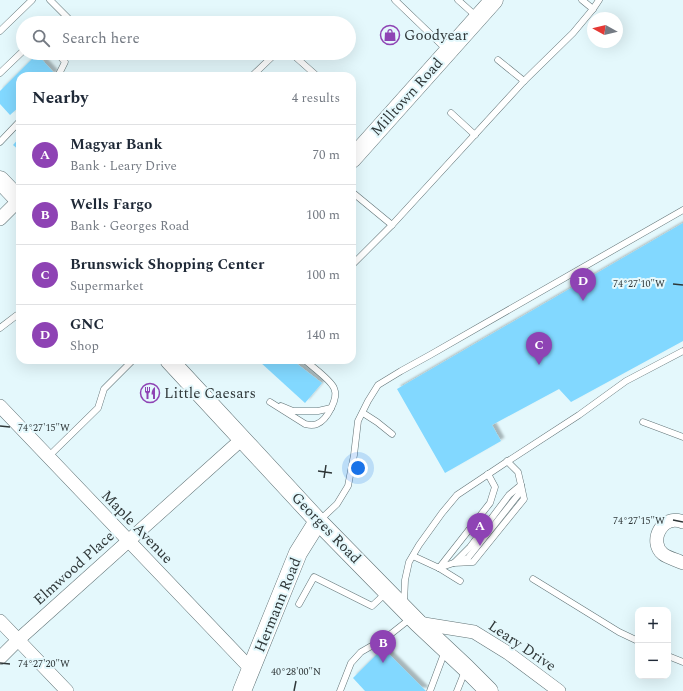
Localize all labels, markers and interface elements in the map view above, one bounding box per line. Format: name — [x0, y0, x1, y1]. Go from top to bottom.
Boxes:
north arrow — [587, 12, 623, 48]
search box — [16, 16, 356, 60]
shop icon: Goodyear — [379, 24, 401, 46]
place label: Goodyear — [404, 24, 468, 47]
icon: search — [30, 27, 52, 49]
text: Search here — [62, 27, 140, 50]
street label: Milltown Road — [365, 53, 449, 141]
text: Nearby — [32, 85, 88, 111]
text: 4 results — [292, 88, 340, 108]
text: Magyar Bank — [70, 133, 163, 156]
text: A — [40, 145, 50, 165]
text: 70 m — [313, 145, 340, 165]
text: Bank · Leary Drive — [70, 156, 177, 176]
text: Wells Fargo — [70, 193, 152, 216]
text: B — [40, 205, 50, 225]
text: 100 m — [306, 205, 340, 225]
text: Bank · Georges Road — [70, 216, 189, 236]
text: Brunswick Shopping Center — [70, 253, 264, 276]
text: C — [40, 265, 50, 285]
text: 100 m — [306, 265, 340, 285]
pin: D — [570, 268, 596, 301]
text: Supermarket — [70, 276, 144, 296]
text: 74°27'10"W — [613, 276, 665, 292]
text: GNC — [70, 313, 104, 336]
text: D — [40, 325, 50, 345]
text: 140 m — [306, 325, 340, 345]
pin: C — [526, 332, 552, 365]
text: Shop — [70, 336, 99, 356]
restaurant icon: Little Caesars — [139, 382, 161, 404]
place label: Little Caesars — [164, 382, 256, 405]
text: 74°27'15"W — [18, 420, 70, 436]
your location — [348, 458, 368, 478]
street label: Maple Avenue — [96, 485, 178, 569]
street label: Georges Road — [286, 487, 366, 569]
pin: A — [467, 513, 493, 546]
text: 74°27'15"W — [613, 513, 665, 529]
street label: Elmwood Place — [28, 525, 120, 611]
street label: Hermann Road — [249, 554, 307, 656]
map controls — [635, 607, 671, 679]
button: + — [635, 607, 671, 643]
street label: Leary Drive — [483, 615, 561, 677]
pin: B — [370, 630, 396, 663]
button: − — [635, 643, 671, 679]
text: 74°27'20"W — [18, 656, 70, 672]
text: 40°28'00"N — [271, 664, 321, 680]

